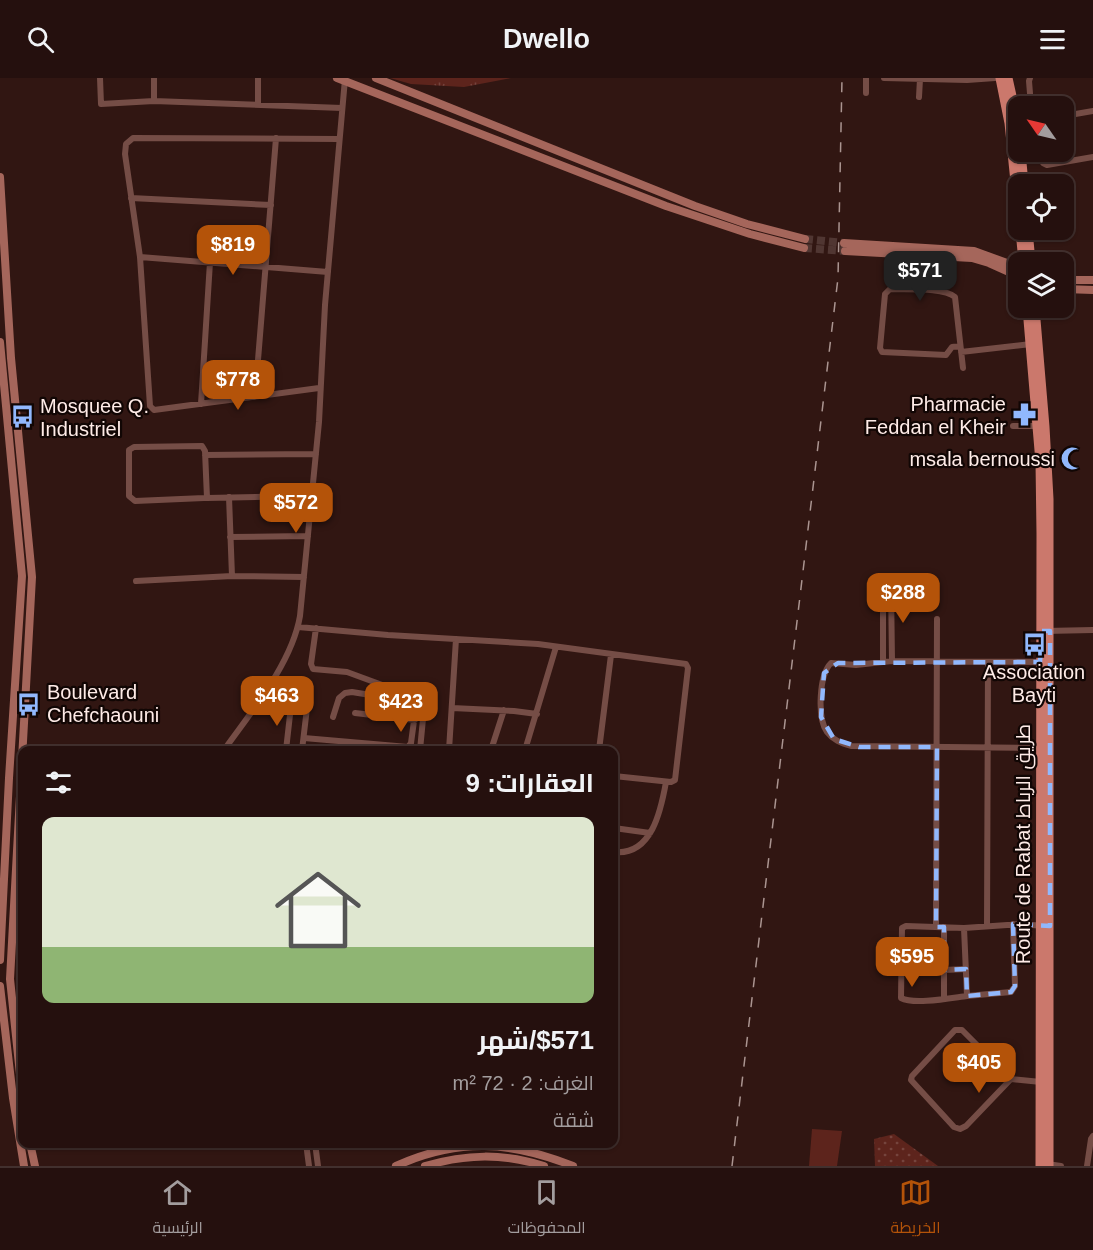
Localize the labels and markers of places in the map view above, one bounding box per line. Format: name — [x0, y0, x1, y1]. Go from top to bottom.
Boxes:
pin: $819 — [197, 225, 269, 276]
pin: $571 — [884, 251, 956, 302]
pin: $778 — [202, 360, 274, 411]
place label: Pharmacie Feddan el Kheir — [865, 393, 1006, 438]
place label: Mosquee Q. Industriel — [40, 395, 149, 440]
pharmacy icon: Pharmacie Feddan el Kheir — [1011, 402, 1037, 428]
bus stop icon: Mosquee Q. Industriel — [9, 404, 35, 430]
mosque icon: msala bernoussi — [1060, 446, 1086, 472]
place label: msala bernoussi — [909, 448, 1055, 470]
pin: $572 — [260, 483, 332, 534]
pin: $288 — [867, 573, 939, 624]
bus stop icon: Association Bayti — [1021, 632, 1047, 658]
place label: Association Bayti — [983, 661, 1085, 706]
pin: $463 — [241, 676, 313, 727]
place label: Boulevard Chefchaouni — [47, 681, 159, 726]
pin: $423 — [365, 682, 437, 733]
bus stop icon: Boulevard Chefchaouni — [16, 691, 42, 717]
pin: $595 — [876, 937, 948, 988]
pin: $405 — [943, 1043, 1015, 1094]

